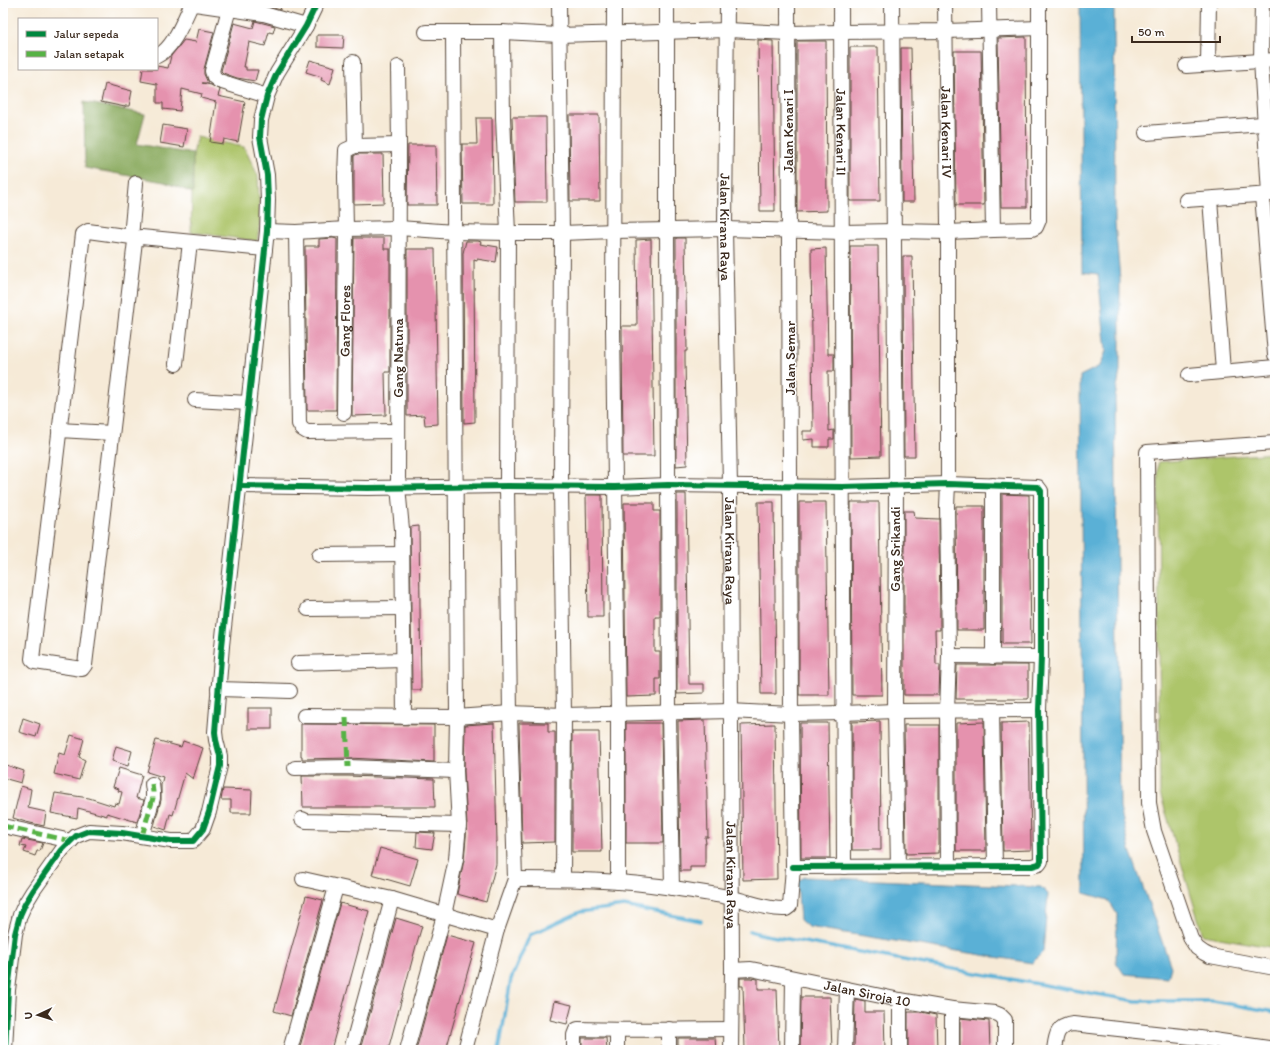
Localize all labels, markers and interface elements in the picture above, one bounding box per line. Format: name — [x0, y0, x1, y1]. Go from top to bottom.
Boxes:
legend — [18, 18, 158, 70]
scale bar — [1132, 18, 1220, 44]
text: 50 m — [1138, 25, 1164, 39]
text: Jalur sepeda — [54, 27, 119, 41]
text: Jalan setapak — [54, 47, 125, 61]
street label: Jalan Kenari IV — [937, 86, 955, 179]
street label: Jalan Kenari II — [832, 88, 850, 176]
street label: Jalan Kenari I — [780, 89, 797, 173]
street label: Jalan Kirana Raya — [716, 173, 734, 282]
street label: Gang Flores — [337, 285, 354, 357]
street label: Gang Natuna — [390, 317, 407, 398]
street label: Jalan Semar — [782, 320, 799, 395]
street label: Jalan Kirana Raya — [721, 497, 738, 606]
street label: Gang Srikandi — [887, 506, 904, 592]
street label: Jalan Kirana Raya — [722, 821, 740, 930]
street label: Jalan Siroja 10 — [822, 976, 912, 1011]
north arrow — [18, 995, 58, 1035]
text: U — [22, 1012, 35, 1020]

